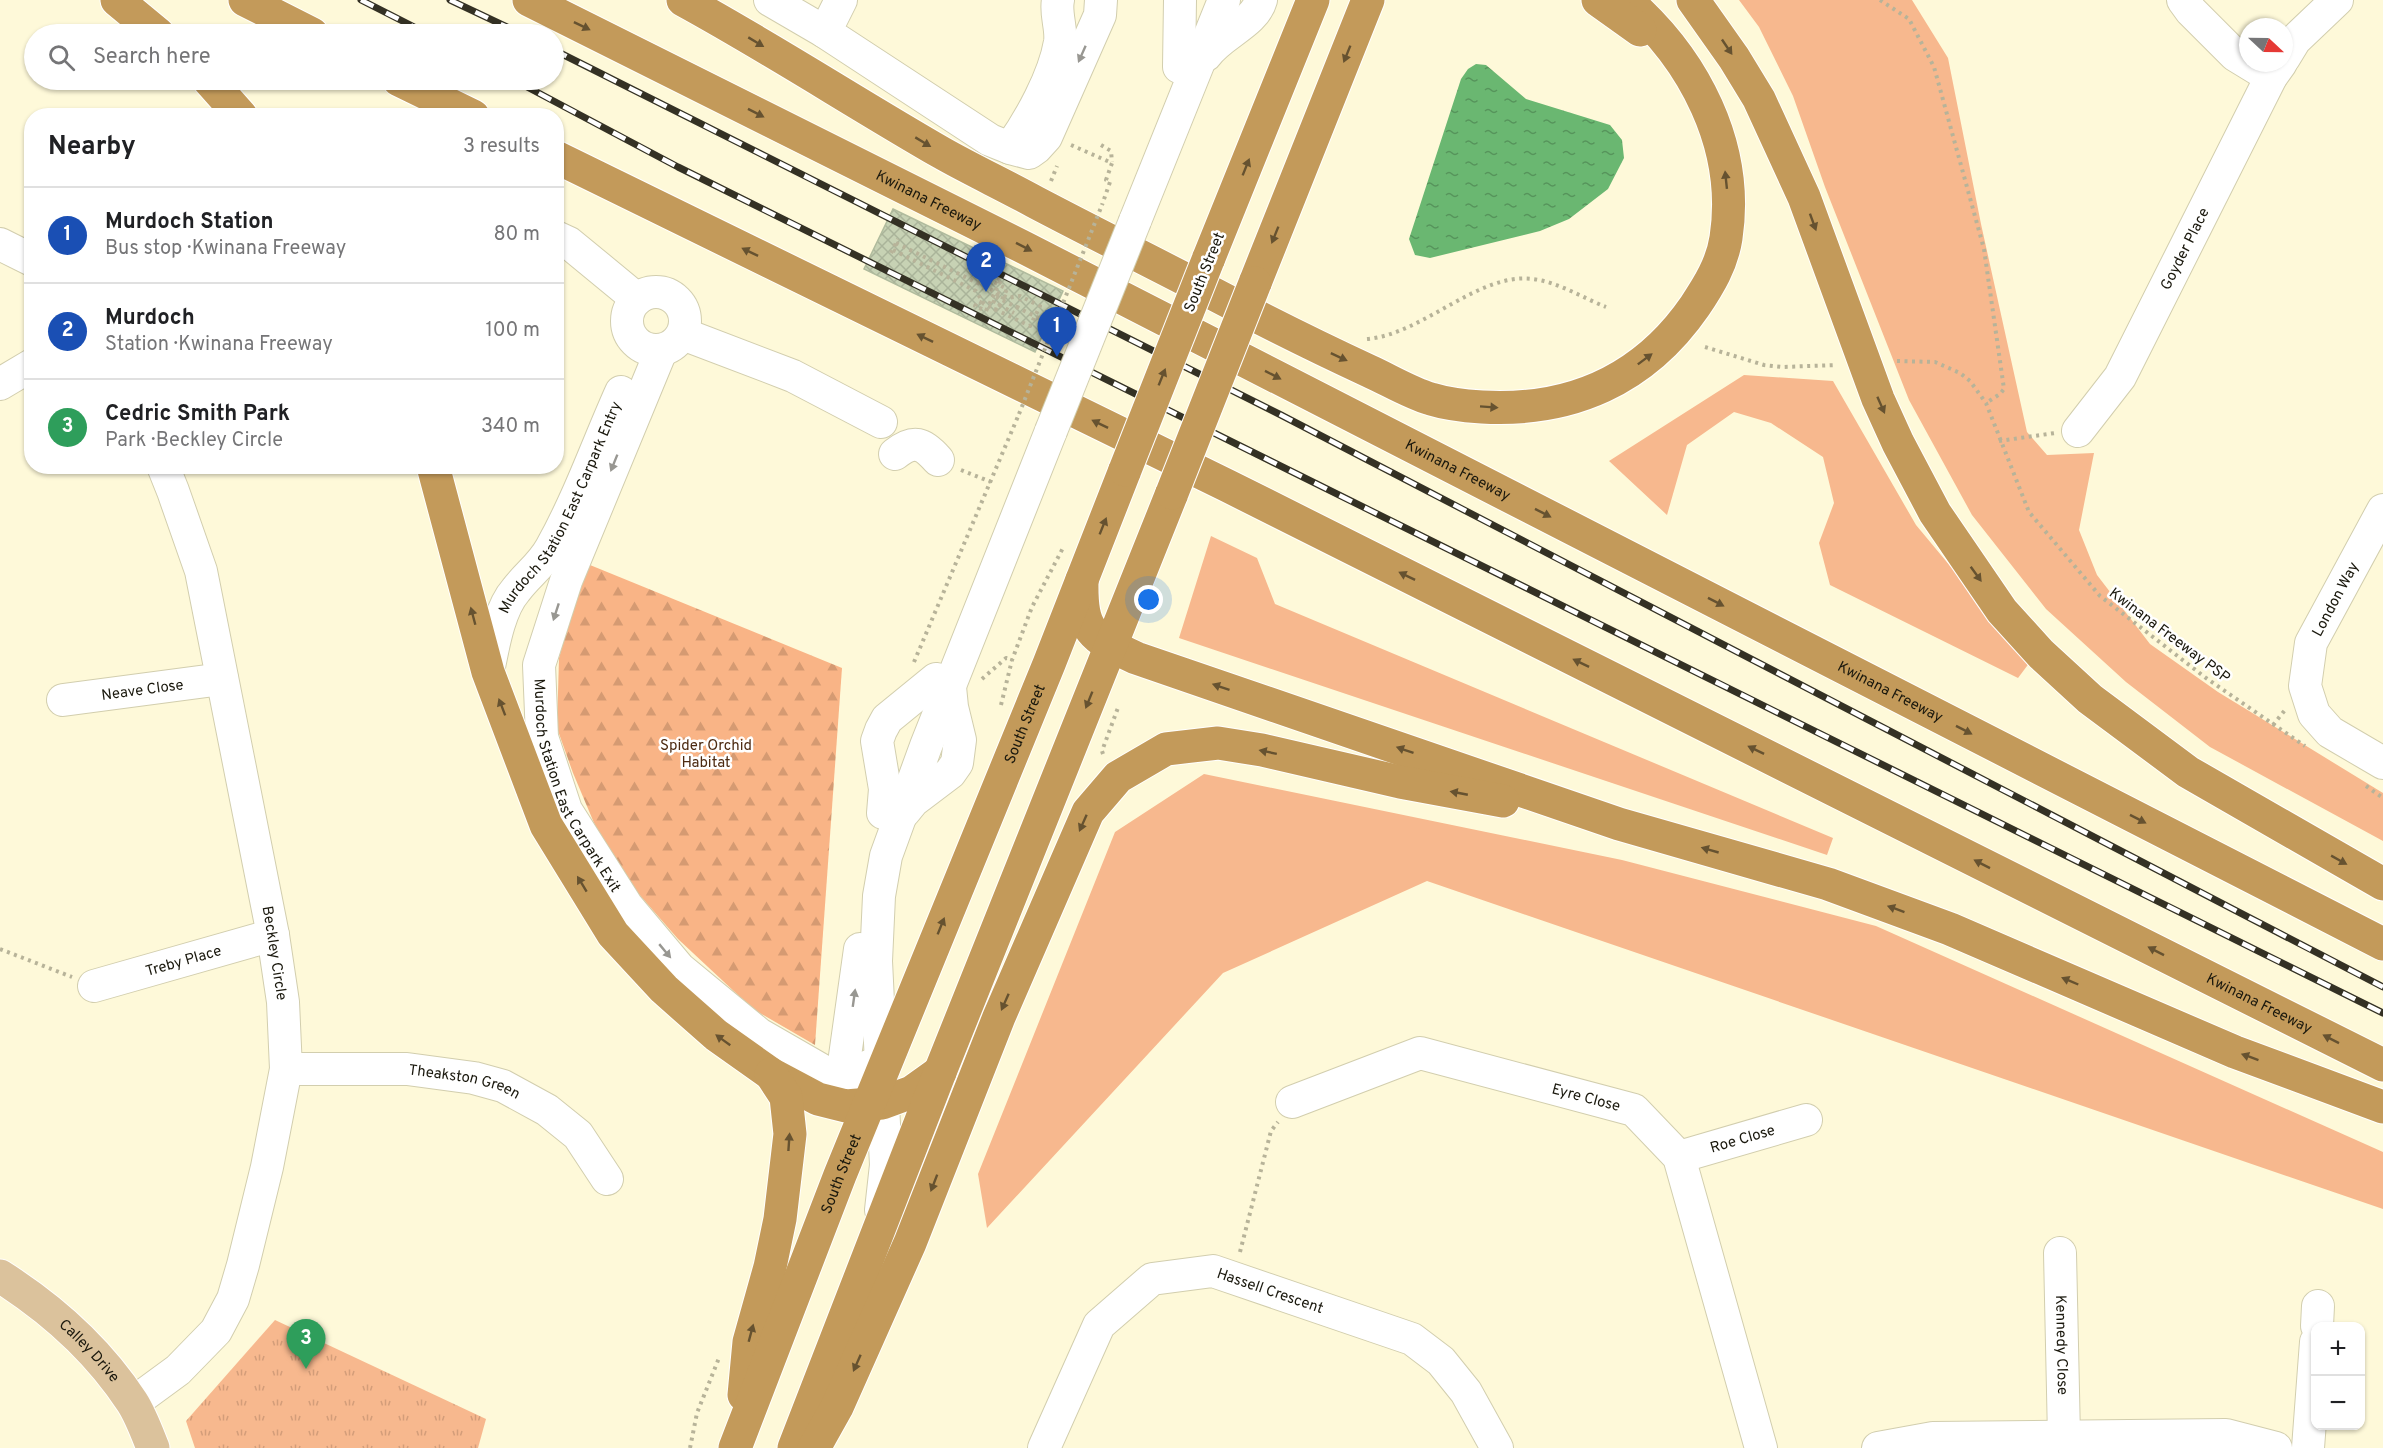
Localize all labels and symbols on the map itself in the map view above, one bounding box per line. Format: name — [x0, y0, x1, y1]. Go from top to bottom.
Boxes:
north arrow — [2239, 18, 2293, 72]
one-way arrow — [573, 21, 590, 31]
one-way arrow — [748, 37, 765, 47]
one-way arrow — [1721, 39, 1733, 55]
one-way arrow — [1078, 46, 1087, 63]
one-way arrow — [1342, 46, 1352, 64]
one-way arrow — [747, 108, 765, 118]
one-way arrow — [915, 136, 931, 147]
one-way arrow — [1242, 158, 1251, 176]
street label: Kwinana Freeway — [872, 167, 984, 236]
one-way arrow — [1721, 171, 1731, 190]
street label: Goyder Place — [2157, 205, 2215, 294]
one-way arrow — [1809, 213, 1819, 231]
one-way arrow — [1269, 227, 1279, 245]
street label: South Street — [1181, 230, 1230, 315]
pin: 2 — [966, 242, 1006, 292]
one-way arrow — [1016, 243, 1033, 252]
one-way arrow — [741, 247, 759, 257]
pin: 1 — [1038, 308, 1076, 357]
one-way arrow — [916, 333, 934, 343]
one-way arrow — [1330, 352, 1347, 361]
one-way arrow — [1637, 353, 1653, 366]
one-way arrow — [1158, 368, 1167, 386]
one-way arrow — [1264, 370, 1281, 379]
one-way arrow — [1876, 396, 1885, 413]
street label: Murdoch Station East Carpark Entry — [496, 399, 627, 617]
one-way arrow — [1479, 402, 1498, 412]
one-way arrow — [1092, 419, 1109, 428]
street label: Kwinana Freeway — [1401, 436, 1513, 506]
one-way arrow — [609, 454, 618, 472]
one-way arrow — [1534, 508, 1551, 518]
one-way arrow — [1098, 516, 1108, 534]
street label: London Way — [2309, 559, 2364, 640]
one-way arrow — [1970, 566, 1982, 582]
one-way arrow — [1398, 571, 1416, 581]
street label: Kwinana Freeway PSP — [2105, 584, 2234, 688]
your location — [1134, 585, 1163, 614]
one-way arrow — [1707, 597, 1725, 607]
one-way arrow — [551, 603, 560, 621]
one-way arrow — [468, 607, 477, 625]
one-way arrow — [1573, 658, 1590, 667]
street label: Kwinana Freeway — [1834, 658, 1946, 728]
street label: Neave Close — [100, 676, 185, 706]
street label: Murdoch Station East Carpark Exit — [529, 678, 624, 896]
one-way arrow — [1212, 681, 1230, 691]
street label: South Street — [1001, 682, 1051, 767]
one-way arrow — [1084, 692, 1094, 710]
one-way arrow — [496, 698, 506, 716]
one-way arrow — [1955, 725, 1973, 735]
park label: Spider Orchid Habitat — [660, 737, 752, 773]
one-way arrow — [1396, 745, 1414, 754]
one-way arrow — [1747, 745, 1765, 755]
one-way arrow — [1258, 747, 1277, 756]
one-way arrow — [1449, 788, 1468, 797]
one-way arrow — [2129, 814, 2146, 824]
one-way arrow — [1078, 815, 1088, 833]
one-way arrow — [1701, 845, 1719, 854]
one-way arrow — [2331, 855, 2348, 865]
one-way arrow — [1974, 859, 1991, 868]
one-way arrow — [576, 876, 587, 892]
one-way arrow — [1886, 903, 1904, 913]
street label: Beckley Circle — [257, 905, 290, 1002]
one-way arrow — [937, 917, 946, 935]
street label: Treby Place — [144, 942, 224, 982]
one-way arrow — [658, 943, 671, 959]
one-way arrow — [2148, 947, 2165, 956]
street label: Kwinana Freeway — [2203, 970, 2315, 1039]
one-way arrow — [2061, 976, 2079, 986]
one-way arrow — [849, 988, 858, 1007]
one-way arrow — [1000, 993, 1010, 1011]
one-way arrow — [716, 1034, 731, 1046]
one-way arrow — [2322, 1034, 2339, 1043]
one-way arrow — [2240, 1052, 2258, 1062]
street label: Theakston Green — [407, 1061, 523, 1105]
street label: Eyre Close — [1549, 1080, 1622, 1117]
street label: Roe Close — [1708, 1122, 1777, 1158]
street label: South Street — [818, 1132, 867, 1217]
one-way arrow — [784, 1133, 793, 1152]
one-way arrow — [929, 1175, 939, 1193]
street label: Hassell Crescent — [1214, 1265, 1325, 1319]
street label: Kennedy Close — [2050, 1295, 2071, 1395]
street label: Calley Drive — [54, 1316, 123, 1387]
pin: 3 — [286, 1320, 326, 1369]
one-way arrow — [747, 1324, 756, 1342]
one-way arrow — [852, 1354, 862, 1372]

